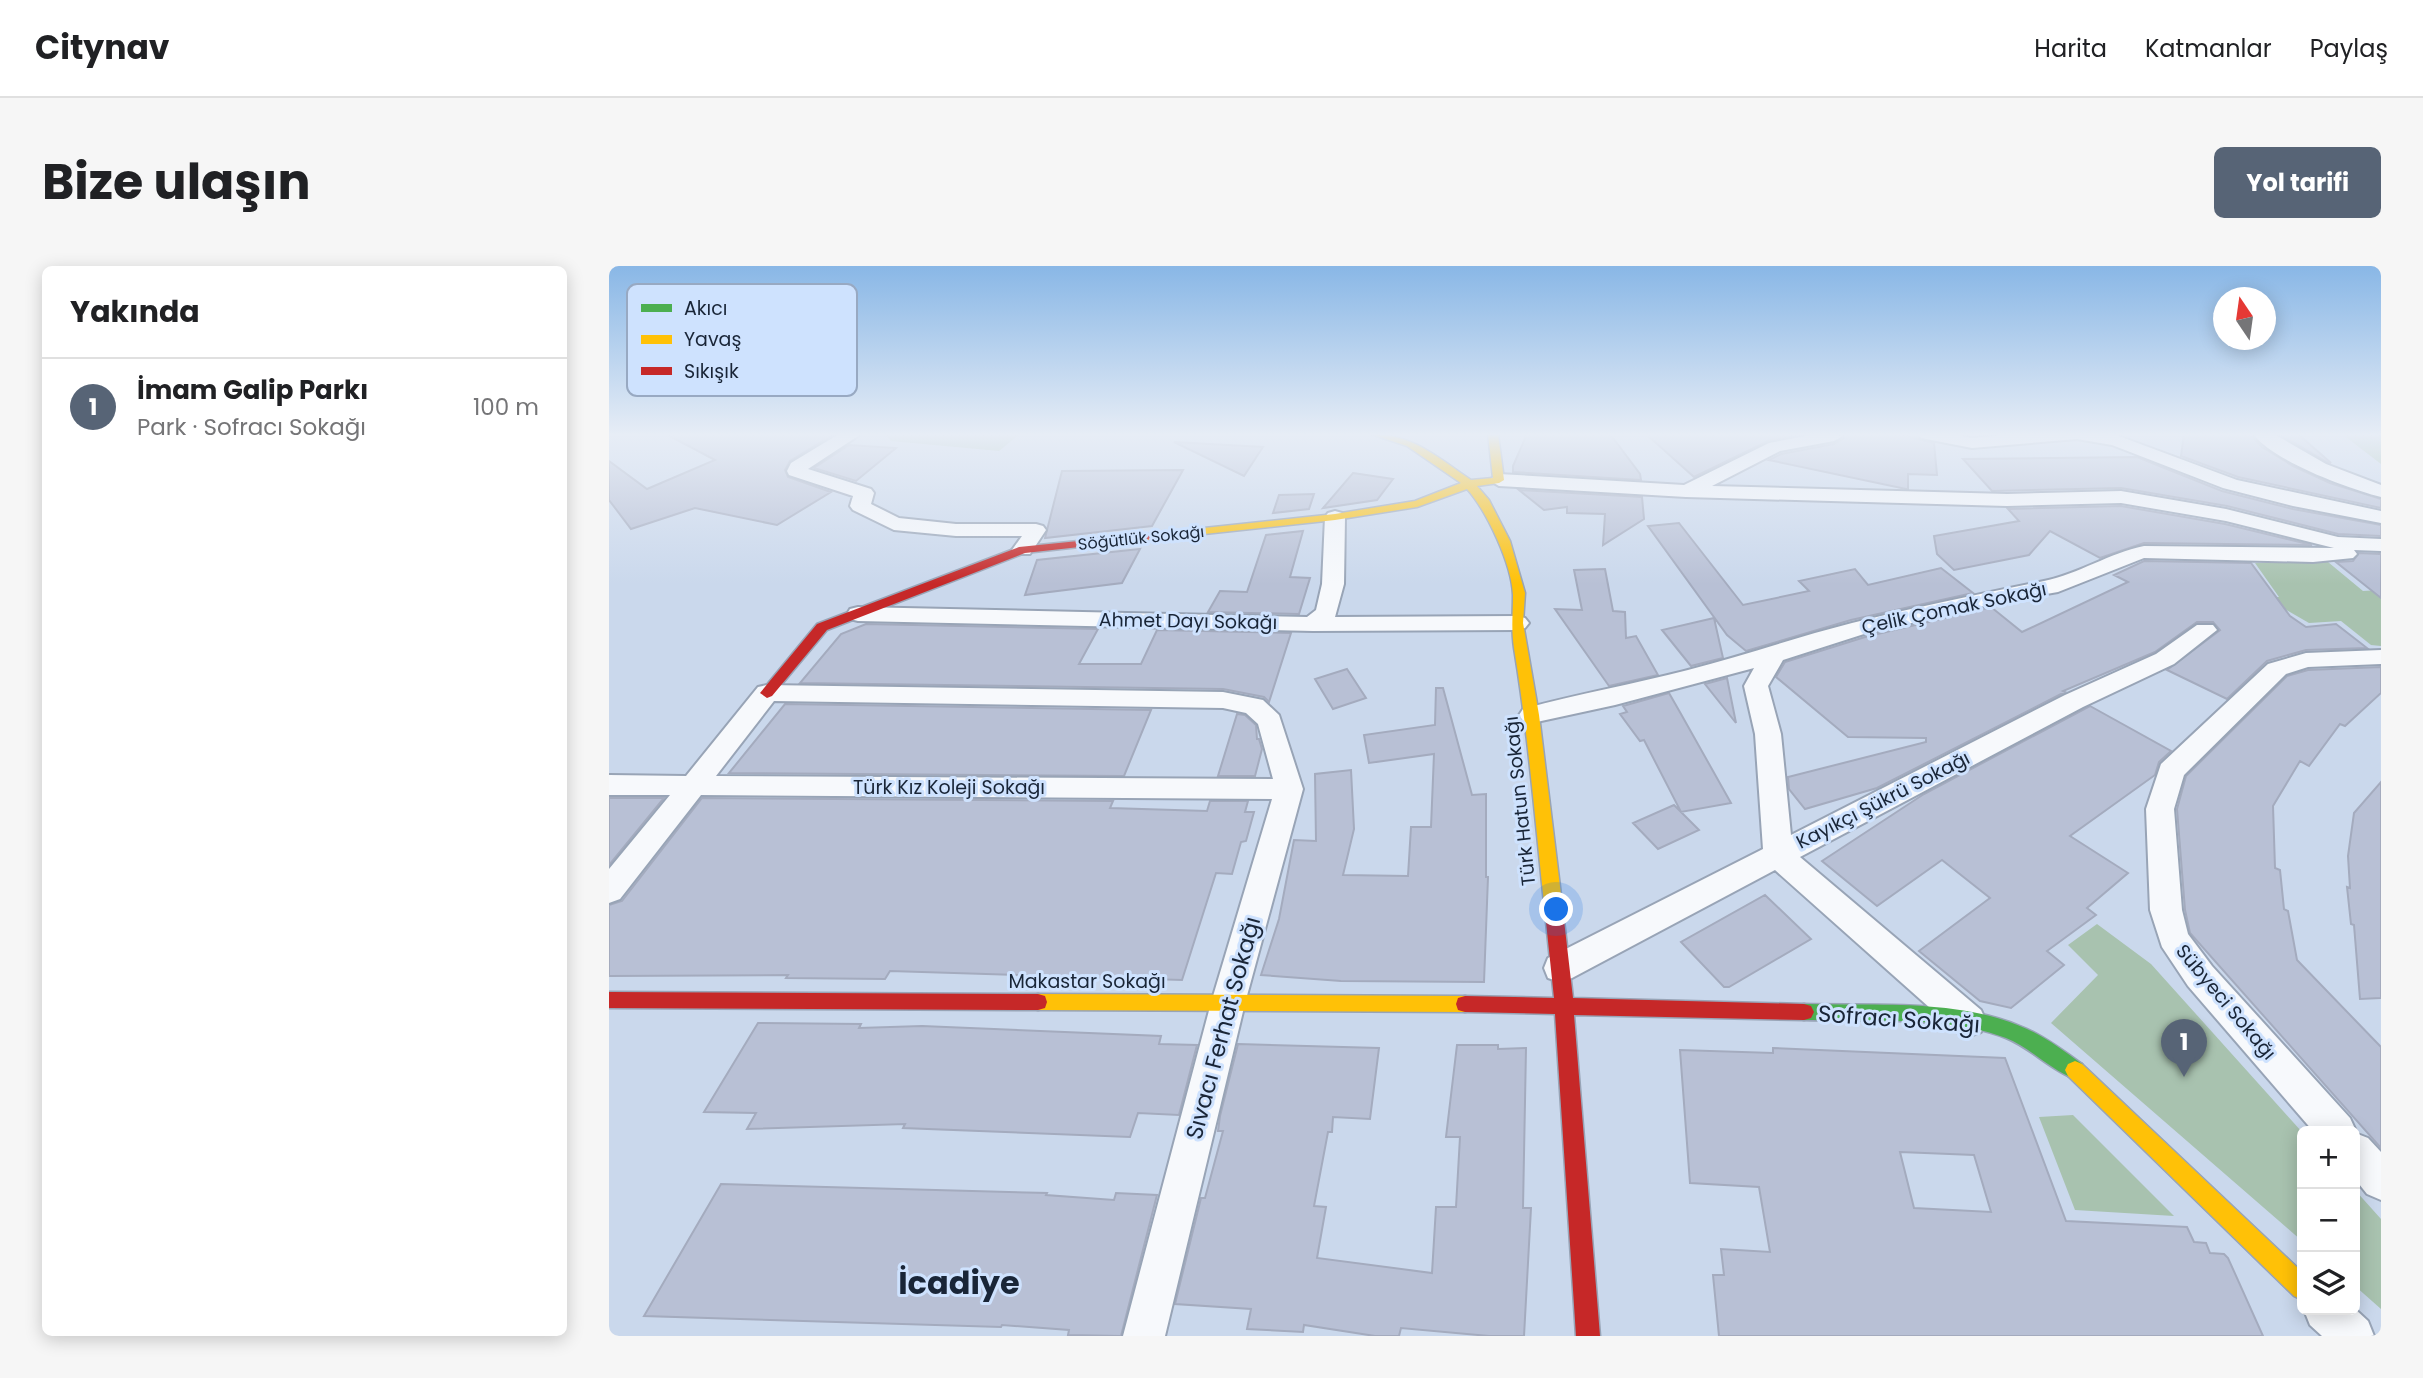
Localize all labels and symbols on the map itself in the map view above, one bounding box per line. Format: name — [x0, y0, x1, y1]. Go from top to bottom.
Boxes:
legend — [627, 284, 857, 396]
north arrow — [2213, 287, 2276, 350]
text: Akıcı — [684, 295, 727, 322]
text: Yavaş — [684, 326, 741, 353]
text: Sıkışık — [684, 358, 739, 385]
street label: Söğütlük Sokağı — [1077, 520, 1205, 556]
street label: Çelik Çomak Sokağı — [1859, 575, 2049, 641]
street label: Ahmet Dayı Sokağı — [1099, 606, 1277, 636]
street label: Türk Hatun Sokağı — [1498, 715, 1542, 887]
street label: Kayıkçı Şükrü Sokağı — [1792, 744, 1974, 856]
street label: Türk Kız Koleji Sokağı — [853, 774, 1045, 801]
your location — [1539, 892, 1573, 926]
street label: Sıvacı Ferhat Sokağı — [1178, 913, 1268, 1143]
street label: Sübyeci Sokağı — [2170, 938, 2282, 1066]
street label: Makastar Sokağı — [1008, 968, 1166, 995]
street label: Sofracı Sokağı — [1817, 997, 1981, 1041]
pin: 1 — [2161, 1019, 2207, 1077]
district label: İcadiye — [898, 1260, 1020, 1305]

